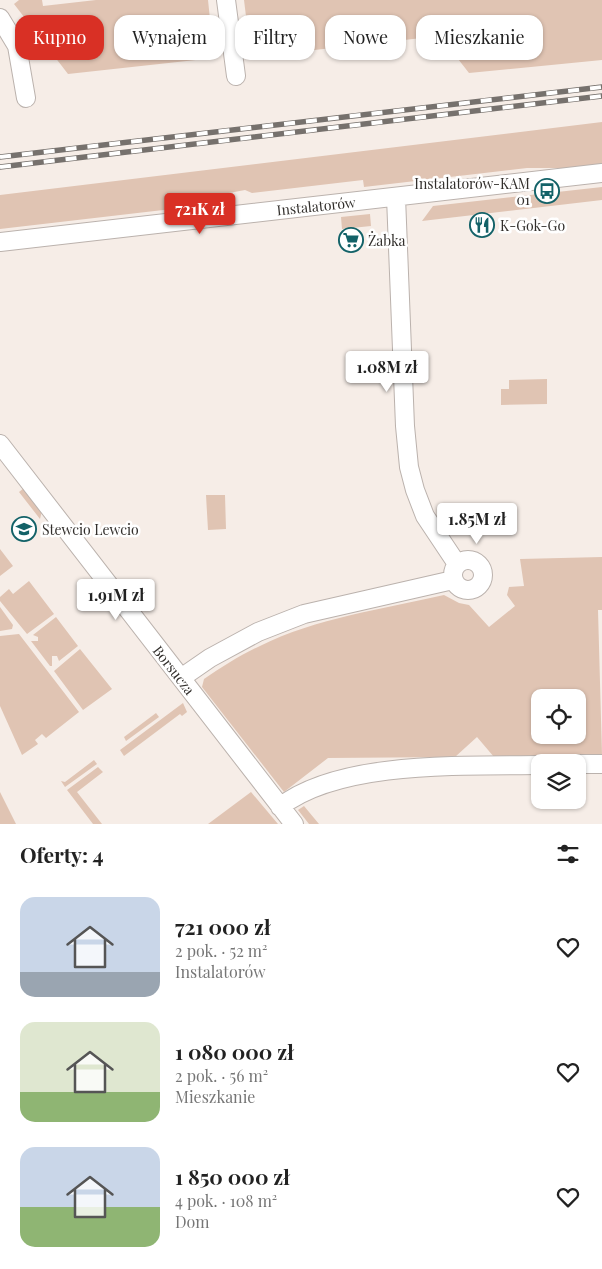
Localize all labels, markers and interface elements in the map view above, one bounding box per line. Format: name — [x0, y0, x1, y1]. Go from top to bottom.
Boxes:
chip: Kupno — [15, 15, 104, 60]
chip: Wynajem — [114, 15, 225, 60]
chip: Filtry — [235, 15, 315, 60]
chip: Nowe — [325, 15, 406, 60]
chip: Mieszkanie — [416, 15, 543, 60]
place label: Instalatorów-KAM 01 — [414, 174, 530, 209]
bus stop icon: Instalatorów-KAM 01 — [534, 178, 560, 204]
pin: 721K zł — [154, 192, 246, 235]
street label: Instalatorów — [276, 192, 357, 220]
text: 721K zł — [175, 198, 225, 219]
restaurant icon: K-Gok-Go — [469, 212, 495, 238]
place label: K-Gok-Go — [500, 216, 565, 235]
supermarket icon: Żabka — [338, 227, 364, 253]
place label: Żabka — [368, 231, 406, 250]
pin: 1.08M zł — [335, 350, 439, 393]
text: 1.08M zł — [357, 356, 417, 377]
pin: 1.85M zł — [425, 502, 529, 545]
text: 1.85M zł — [448, 508, 506, 529]
school or university icon: Stewcio Lewcio — [11, 516, 37, 542]
place label: Stewcio Lewcio — [42, 520, 139, 539]
pin: 1.91M zł — [64, 578, 168, 621]
text: 1.91M zł — [88, 584, 144, 605]
street label: Borsucza — [149, 642, 199, 699]
map controls — [531, 689, 586, 809]
button: locate — [531, 689, 586, 744]
button: layers — [531, 754, 586, 809]
text: Oferty: 4 — [20, 840, 104, 868]
icon: filters — [554, 840, 582, 868]
text: 721 000 zł — [175, 912, 271, 940]
icon: home — [60, 917, 120, 977]
icon: heart — [554, 933, 582, 961]
text: 2 pok. · 52 m² — [175, 940, 267, 961]
text: Instalatorów — [175, 961, 266, 982]
text: 1 080 000 zł — [175, 1037, 294, 1065]
icon: home — [60, 1042, 120, 1102]
icon: heart — [554, 1058, 582, 1086]
text: 2 pok. · 56 m² — [175, 1065, 268, 1086]
text: Mieszkanie — [175, 1086, 255, 1107]
text: 1 850 000 zł — [175, 1162, 290, 1190]
icon: home — [60, 1167, 120, 1227]
icon: heart — [554, 1183, 582, 1211]
text: 4 pok. · 108 m² — [175, 1190, 277, 1211]
text: Dom — [175, 1211, 210, 1232]

